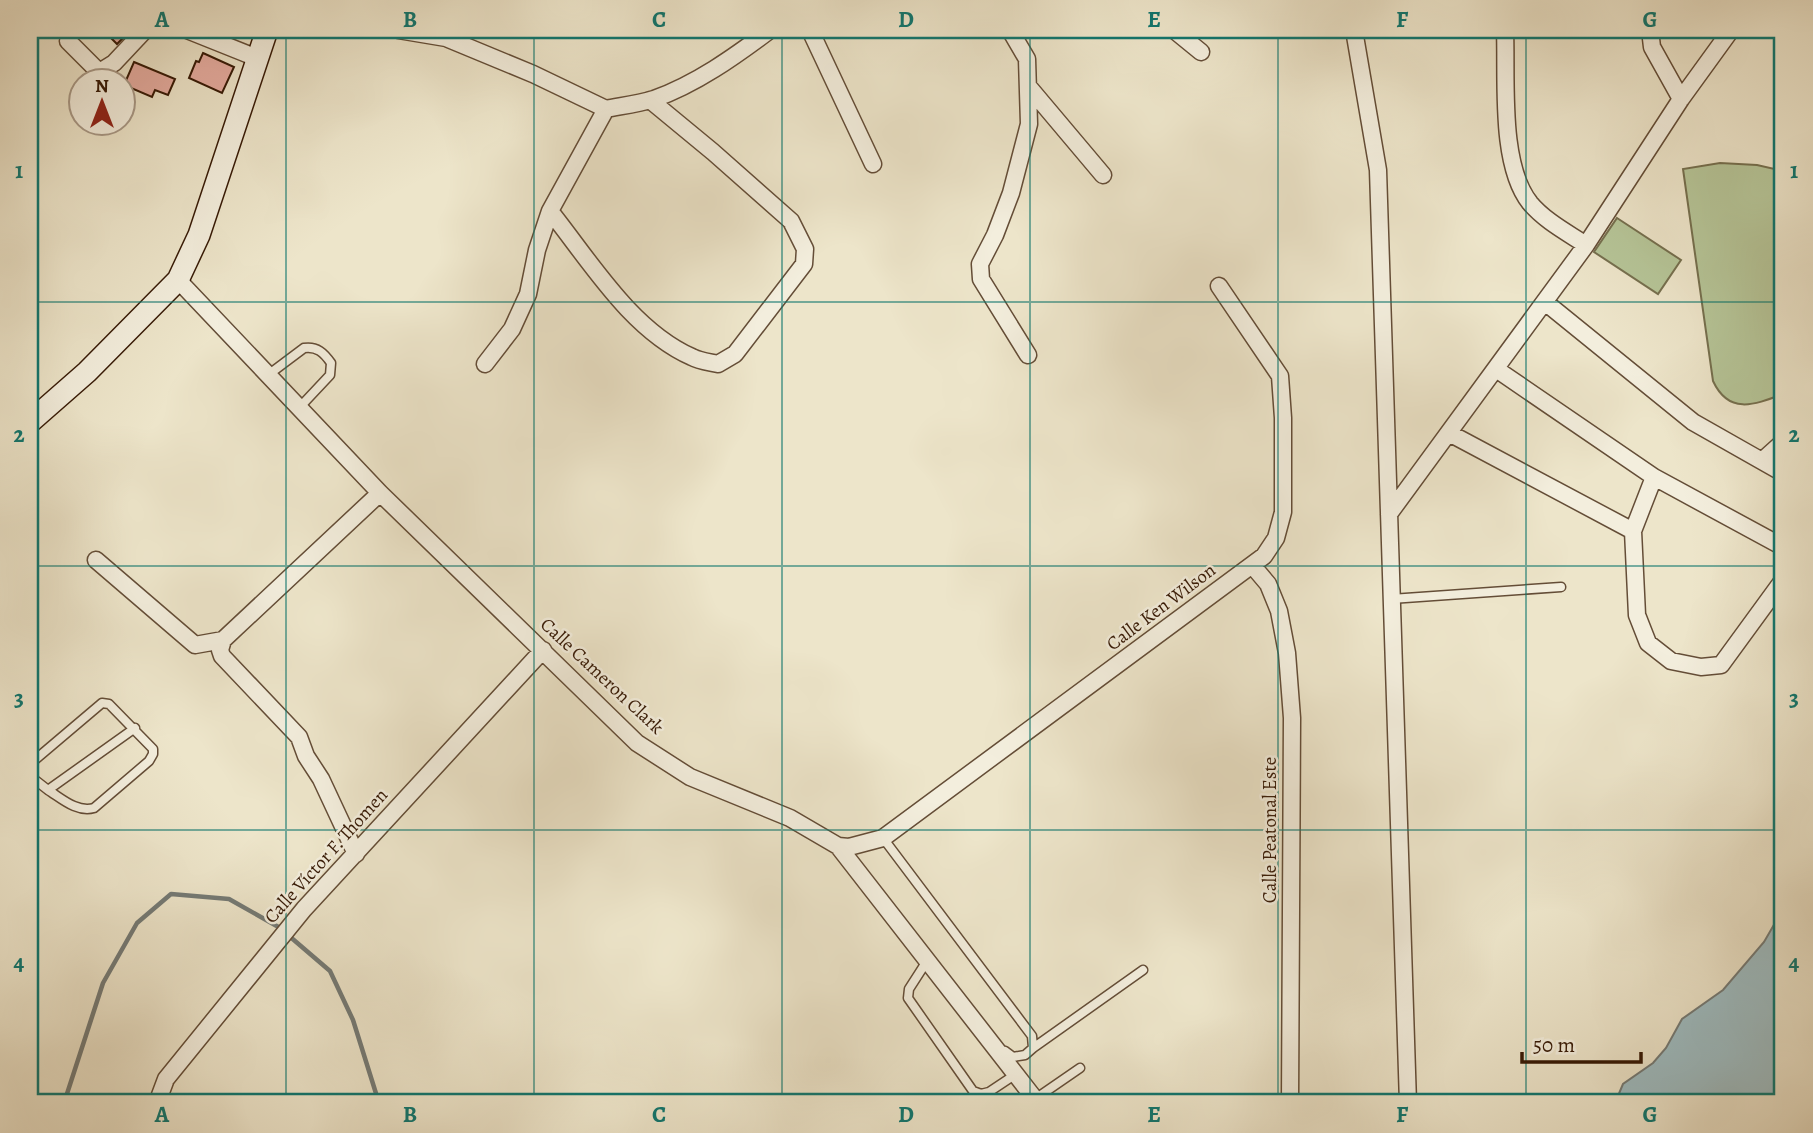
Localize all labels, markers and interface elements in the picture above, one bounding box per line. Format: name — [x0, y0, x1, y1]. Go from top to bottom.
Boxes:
text: A — [154, 4, 170, 35]
text: B — [403, 4, 417, 35]
text: C — [652, 4, 666, 35]
text: D — [898, 4, 914, 35]
text: E — [1147, 4, 1161, 35]
text: F — [1396, 4, 1409, 35]
text: G — [1642, 4, 1658, 35]
north arrow — [66, 66, 136, 136]
text: N — [95, 73, 109, 99]
text: 1 — [15, 155, 23, 186]
text: 1 — [1790, 155, 1798, 186]
text: 2 — [13, 419, 25, 450]
text: 2 — [1788, 419, 1800, 450]
street label: Calle Ken Wilson — [1101, 557, 1221, 657]
street label: Calle Cameron Clark — [535, 612, 670, 741]
text: 3 — [14, 683, 24, 714]
text: 3 — [1789, 683, 1799, 714]
street label: Calle Peatonal Este — [1257, 757, 1283, 903]
street label: Calle Víctor F. Thomen — [258, 783, 394, 929]
text: 4 — [14, 947, 25, 978]
text: 4 — [1789, 947, 1800, 978]
scale bar — [1522, 1021, 1642, 1065]
text: 50 m — [1533, 1031, 1575, 1059]
text: A — [154, 1099, 170, 1130]
text: B — [403, 1099, 417, 1130]
text: C — [652, 1099, 666, 1130]
text: D — [898, 1099, 914, 1130]
text: E — [1147, 1099, 1161, 1130]
text: F — [1396, 1099, 1409, 1130]
text: G — [1642, 1099, 1658, 1130]

